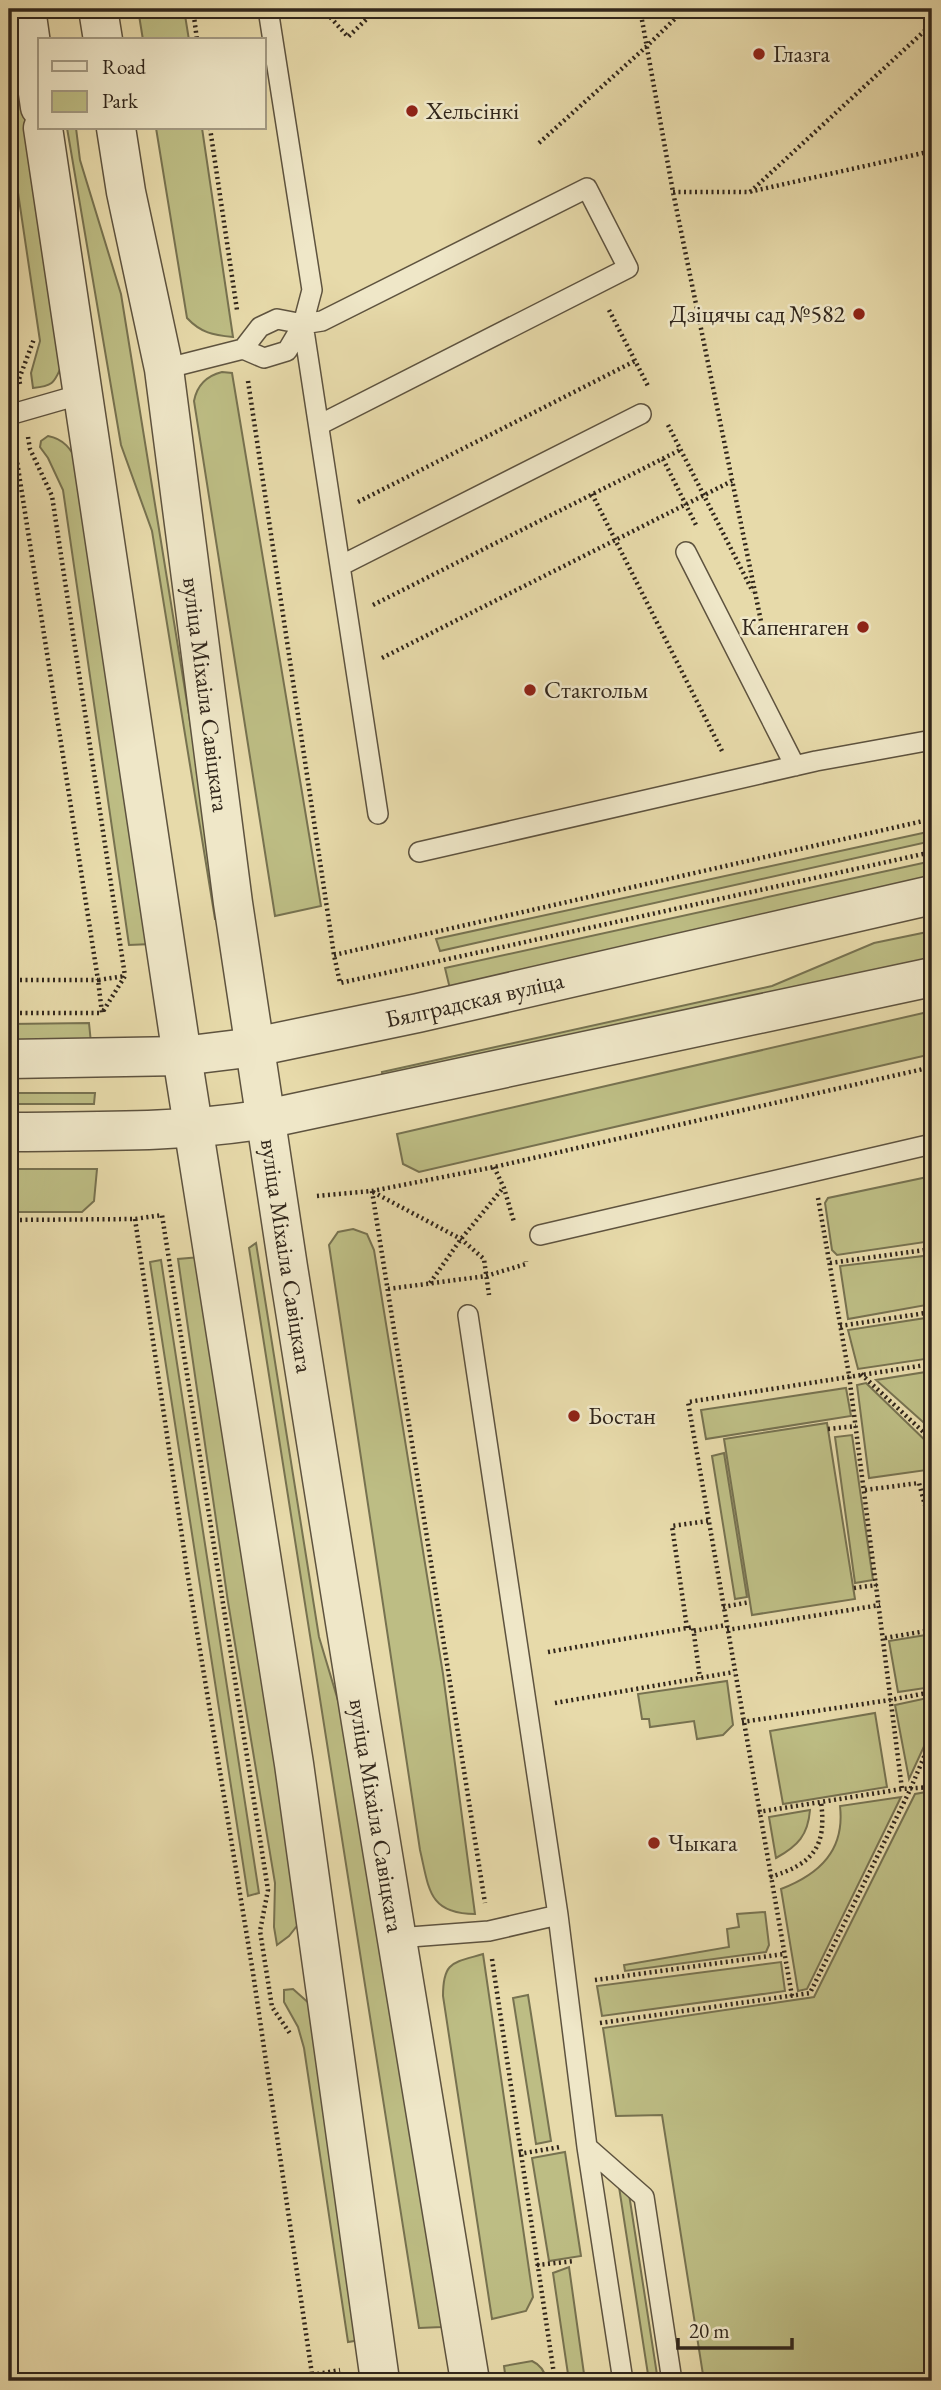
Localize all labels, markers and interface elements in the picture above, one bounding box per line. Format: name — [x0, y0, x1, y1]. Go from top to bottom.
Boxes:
legend — [38, 38, 266, 130]
place label: Глазга — [773, 38, 831, 69]
marker: Глазга — [751, 46, 767, 62]
text: Road — [102, 53, 146, 80]
text: Park — [102, 87, 139, 114]
place label: Хельсінкі — [425, 95, 519, 126]
marker: Хельсінкі — [404, 103, 420, 119]
place label: Дзіцячы сад №582 — [670, 298, 845, 329]
marker: Дзіцячы сад №582 — [851, 306, 867, 322]
street label: вуліца Міхаіла Савіцкага — [176, 575, 237, 814]
place label: Капенгаген — [741, 611, 849, 642]
marker: Капенгаген — [855, 619, 871, 635]
place label: Стакгольм — [544, 674, 648, 705]
marker: Стакгольм — [522, 682, 538, 698]
street label: Бялградская вуліца — [382, 964, 567, 1034]
street label: вуліца Міхаіла Савіцкага — [254, 1136, 321, 1375]
place label: Бостан — [588, 1400, 656, 1431]
marker: Бостан — [566, 1408, 582, 1424]
street label: вуліца Міхаіла Савіцкага — [342, 1696, 412, 1935]
place label: Чыкага — [668, 1827, 738, 1858]
marker: Чыкага — [646, 1835, 662, 1851]
scale bar — [678, 2306, 792, 2350]
text: 20 m — [689, 2317, 730, 2344]

